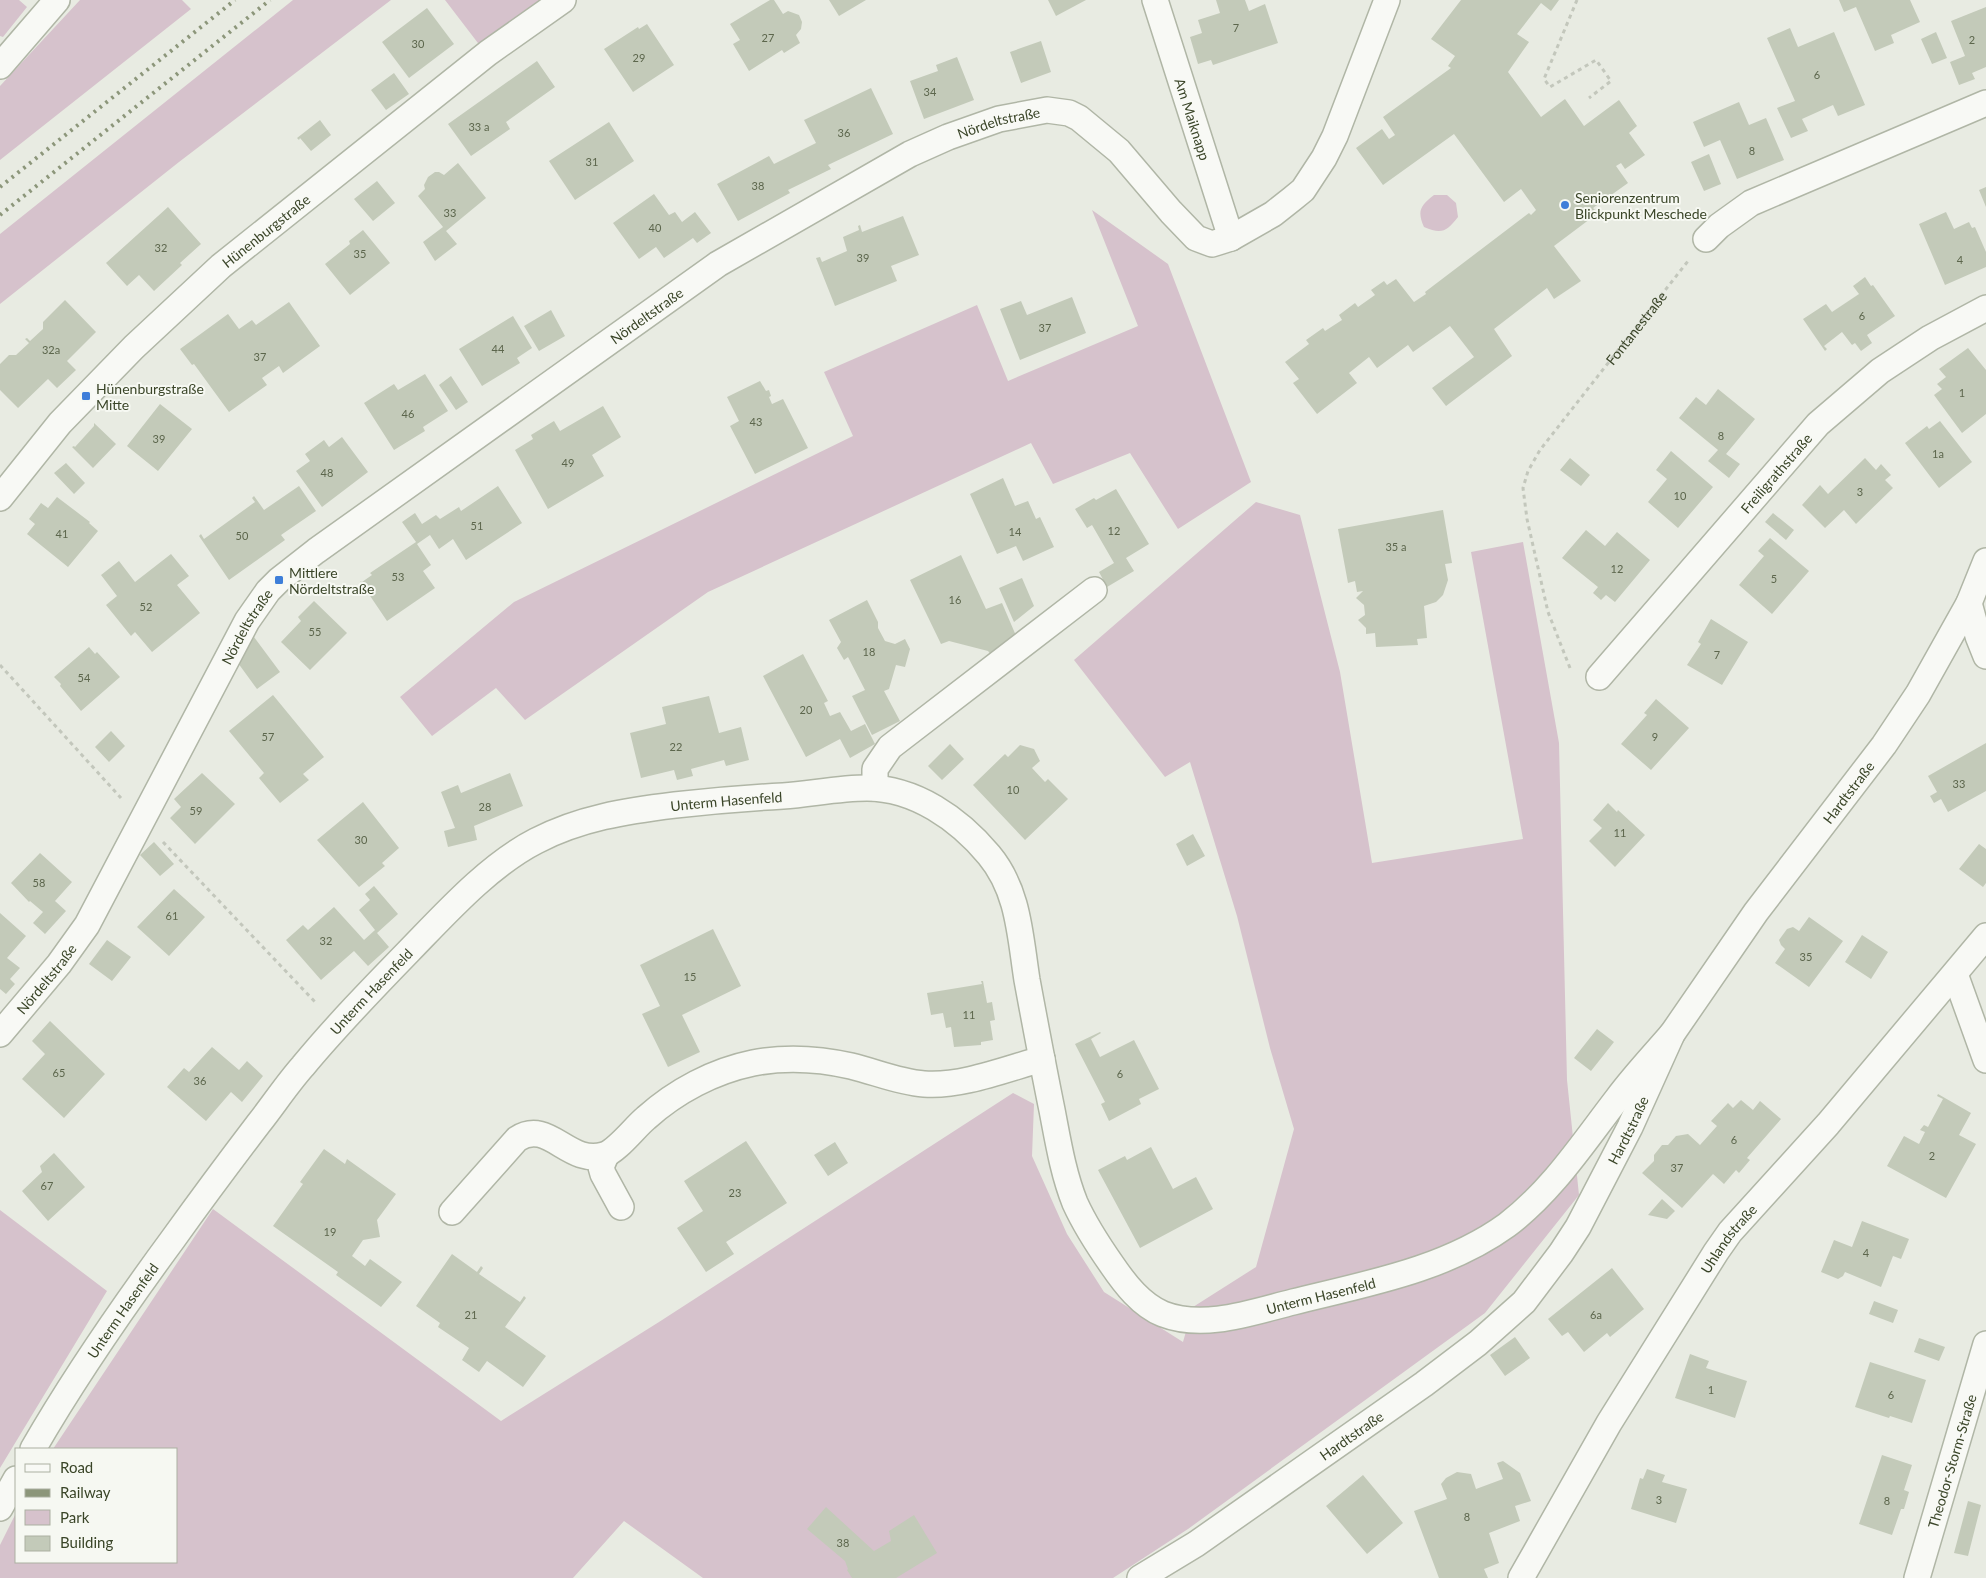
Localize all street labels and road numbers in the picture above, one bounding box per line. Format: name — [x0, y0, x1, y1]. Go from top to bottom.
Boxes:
street label: Am Maiknapp — [1172, 76, 1214, 162]
street label: Nördeltstraße — [955, 103, 1041, 142]
street label: Hünenburgstraße — [218, 190, 313, 271]
street label: Nördeltstraße — [606, 284, 686, 347]
street label: Fontanestraße — [1602, 288, 1670, 368]
street label: Freiligrathstraße — [1737, 429, 1815, 516]
street label: Nördeltstraße — [217, 585, 276, 667]
street label: Hardtstraße — [1819, 758, 1877, 826]
street label: Unterm Hasenfeld — [669, 788, 783, 814]
street label: Nördeltstraße — [12, 940, 79, 1017]
street label: Unterm Hasenfeld — [326, 945, 416, 1038]
street label: Hardtstraße — [1604, 1093, 1651, 1167]
street label: Uhlandstraße — [1696, 1200, 1760, 1276]
street label: Unterm Hasenfeld — [83, 1259, 161, 1361]
street label: Unterm Hasenfeld — [1264, 1274, 1377, 1317]
street label: Theodor-Storm-Straße — [1924, 1392, 1979, 1530]
street label: Hardtstraße — [1316, 1407, 1386, 1463]

